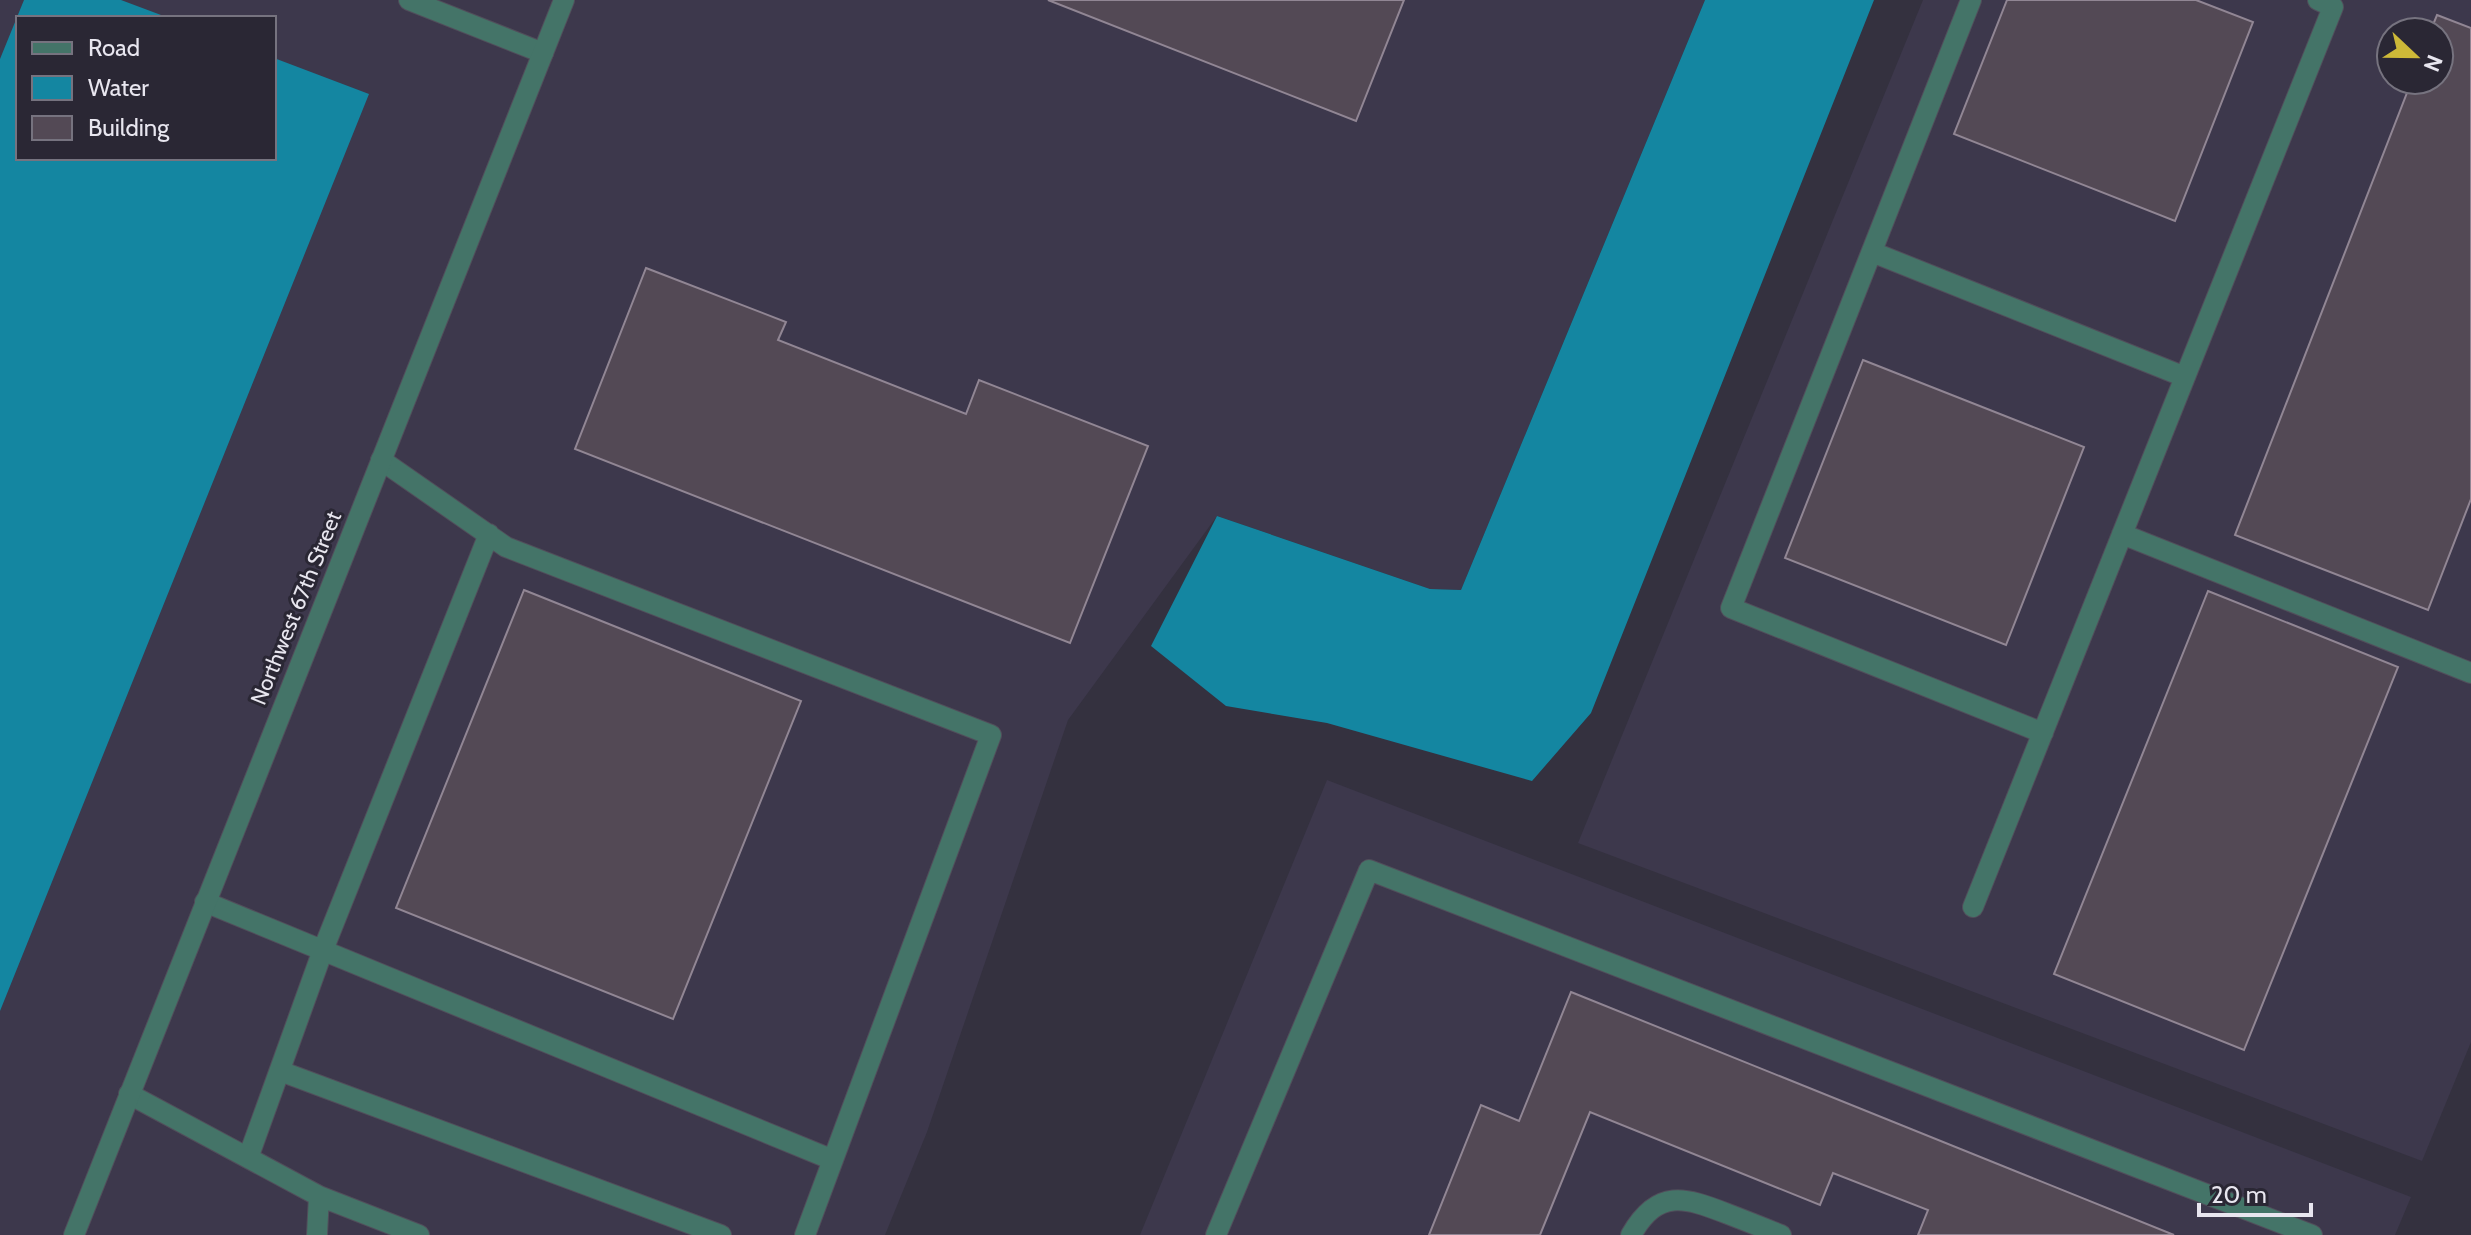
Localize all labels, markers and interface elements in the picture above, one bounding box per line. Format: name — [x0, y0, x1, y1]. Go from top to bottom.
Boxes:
legend — [16, 16, 276, 160]
north arrow — [2375, 16, 2455, 96]
text: Road — [88, 33, 140, 62]
text: N — [2418, 51, 2449, 76]
text: Water — [88, 73, 149, 102]
text: Building — [88, 113, 170, 142]
street label: Northwest 67th Street — [245, 507, 347, 709]
scale bar — [2199, 1167, 2311, 1217]
text: 20 m — [2211, 1180, 2267, 1209]

